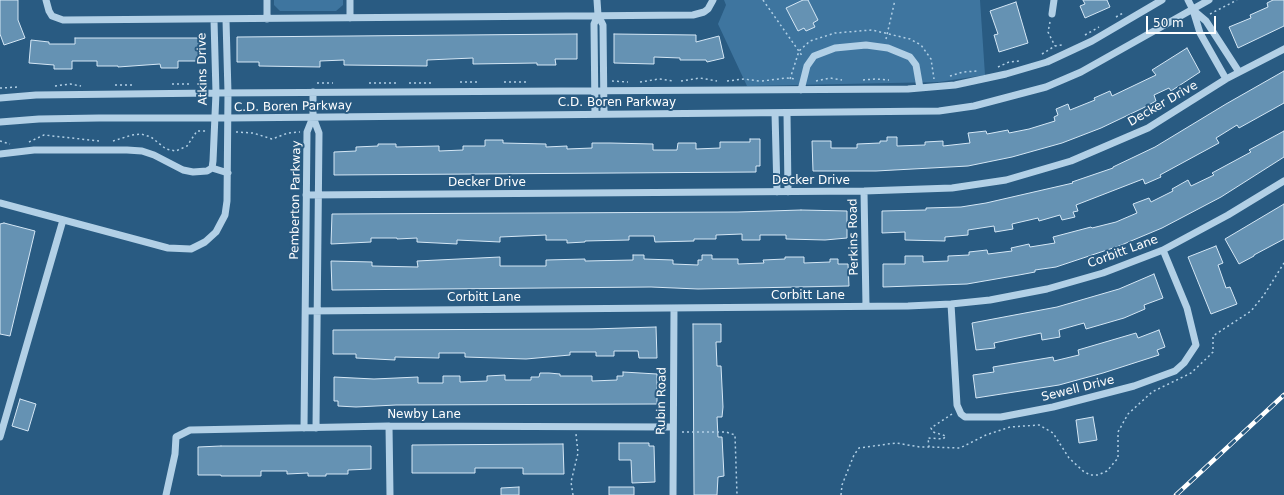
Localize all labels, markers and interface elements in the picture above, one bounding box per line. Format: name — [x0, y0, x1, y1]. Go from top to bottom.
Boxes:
scale bar — [1148, 8, 1218, 34]
text: 50 m — [1153, 16, 1184, 30]
street label: Atkins Drive — [195, 33, 211, 105]
street label: Decker Drive — [1126, 78, 1200, 130]
street label: C.D. Boren Parkway — [558, 96, 676, 110]
street label: C.D. Boren Parkway — [234, 99, 352, 115]
street label: Pemberton Parkway — [288, 140, 304, 260]
street label: Decker Drive — [772, 174, 850, 188]
street label: Decker Drive — [448, 176, 526, 190]
street label: Perkins Road — [846, 198, 862, 276]
street label: Corbitt Lane — [1086, 233, 1160, 271]
street label: Corbitt Lane — [771, 289, 845, 303]
street label: Corbitt Lane — [447, 291, 521, 305]
street label: Rubin Road — [654, 367, 670, 435]
street label: Sewell Drive — [1040, 373, 1116, 405]
street label: Newby Lane — [387, 408, 461, 422]

